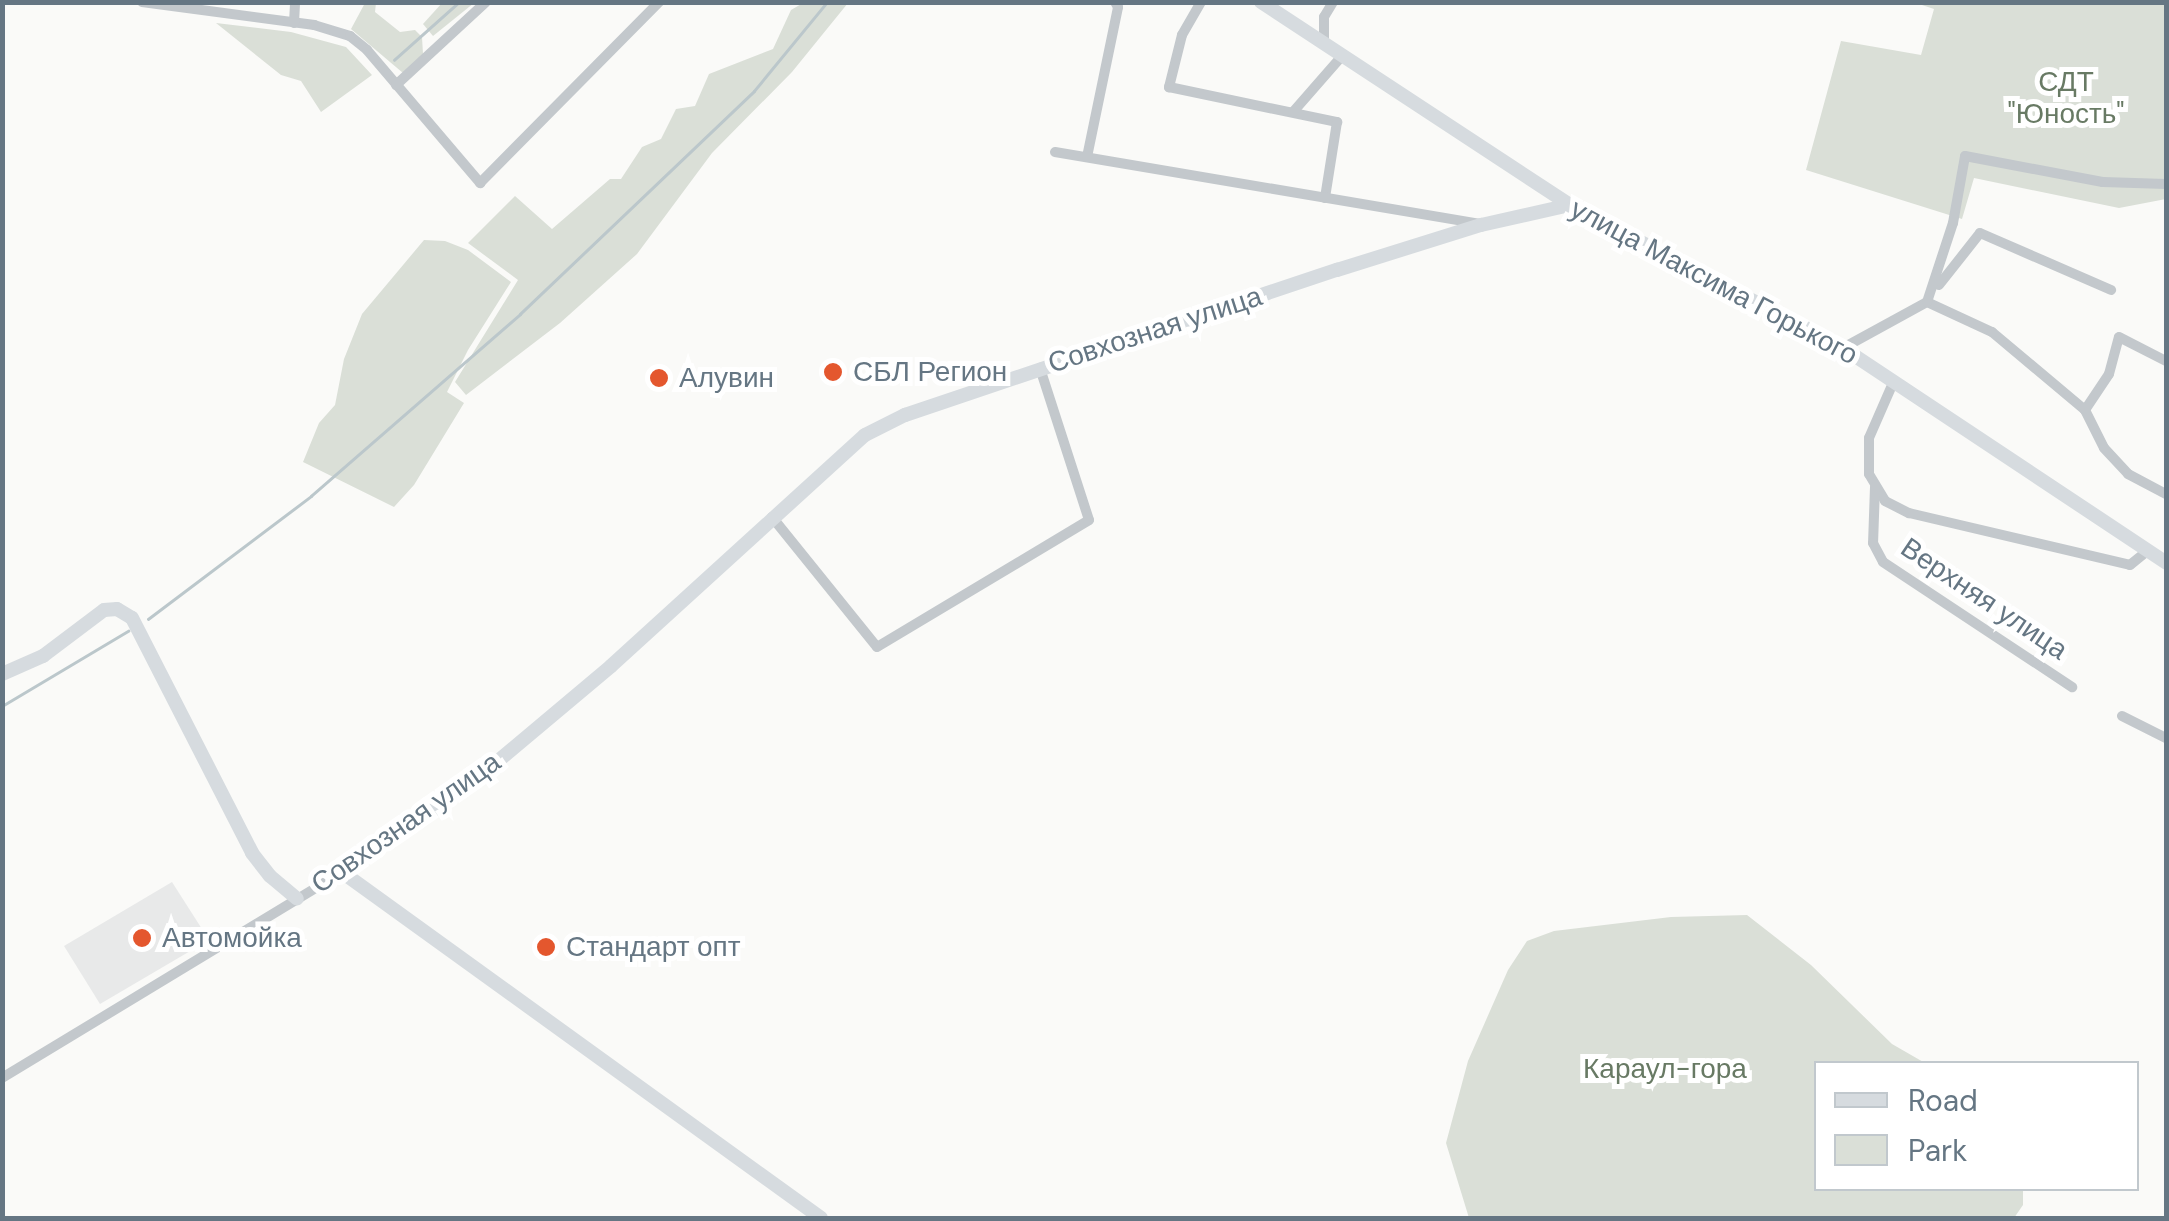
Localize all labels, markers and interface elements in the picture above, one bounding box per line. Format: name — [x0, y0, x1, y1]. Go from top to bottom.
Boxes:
park label: СДТ "Юность" — [2007, 65, 2125, 131]
street label: улица Максима Горького — [1565, 192, 1863, 372]
street label: Совхозная улица — [1044, 280, 1266, 380]
place label: СБЛ Регион — [853, 355, 1007, 389]
place label: Алувин — [679, 361, 774, 395]
marker: СБЛ Регион — [822, 361, 844, 383]
marker: Алувин — [648, 367, 670, 389]
street label: Верхняя улица — [1894, 531, 2074, 667]
street label: Совхозная улица — [305, 745, 507, 901]
place label: Автомойка — [162, 921, 302, 955]
marker: Автомойка — [131, 927, 153, 949]
place label: Стандарт опт — [566, 930, 740, 964]
marker: Стандарт опт — [535, 936, 557, 958]
park label: Караул-гора — [1583, 1052, 1747, 1086]
legend — [1814, 1061, 2139, 1191]
text: Road — [1908, 1081, 1978, 1120]
text: Park — [1908, 1131, 1967, 1170]

